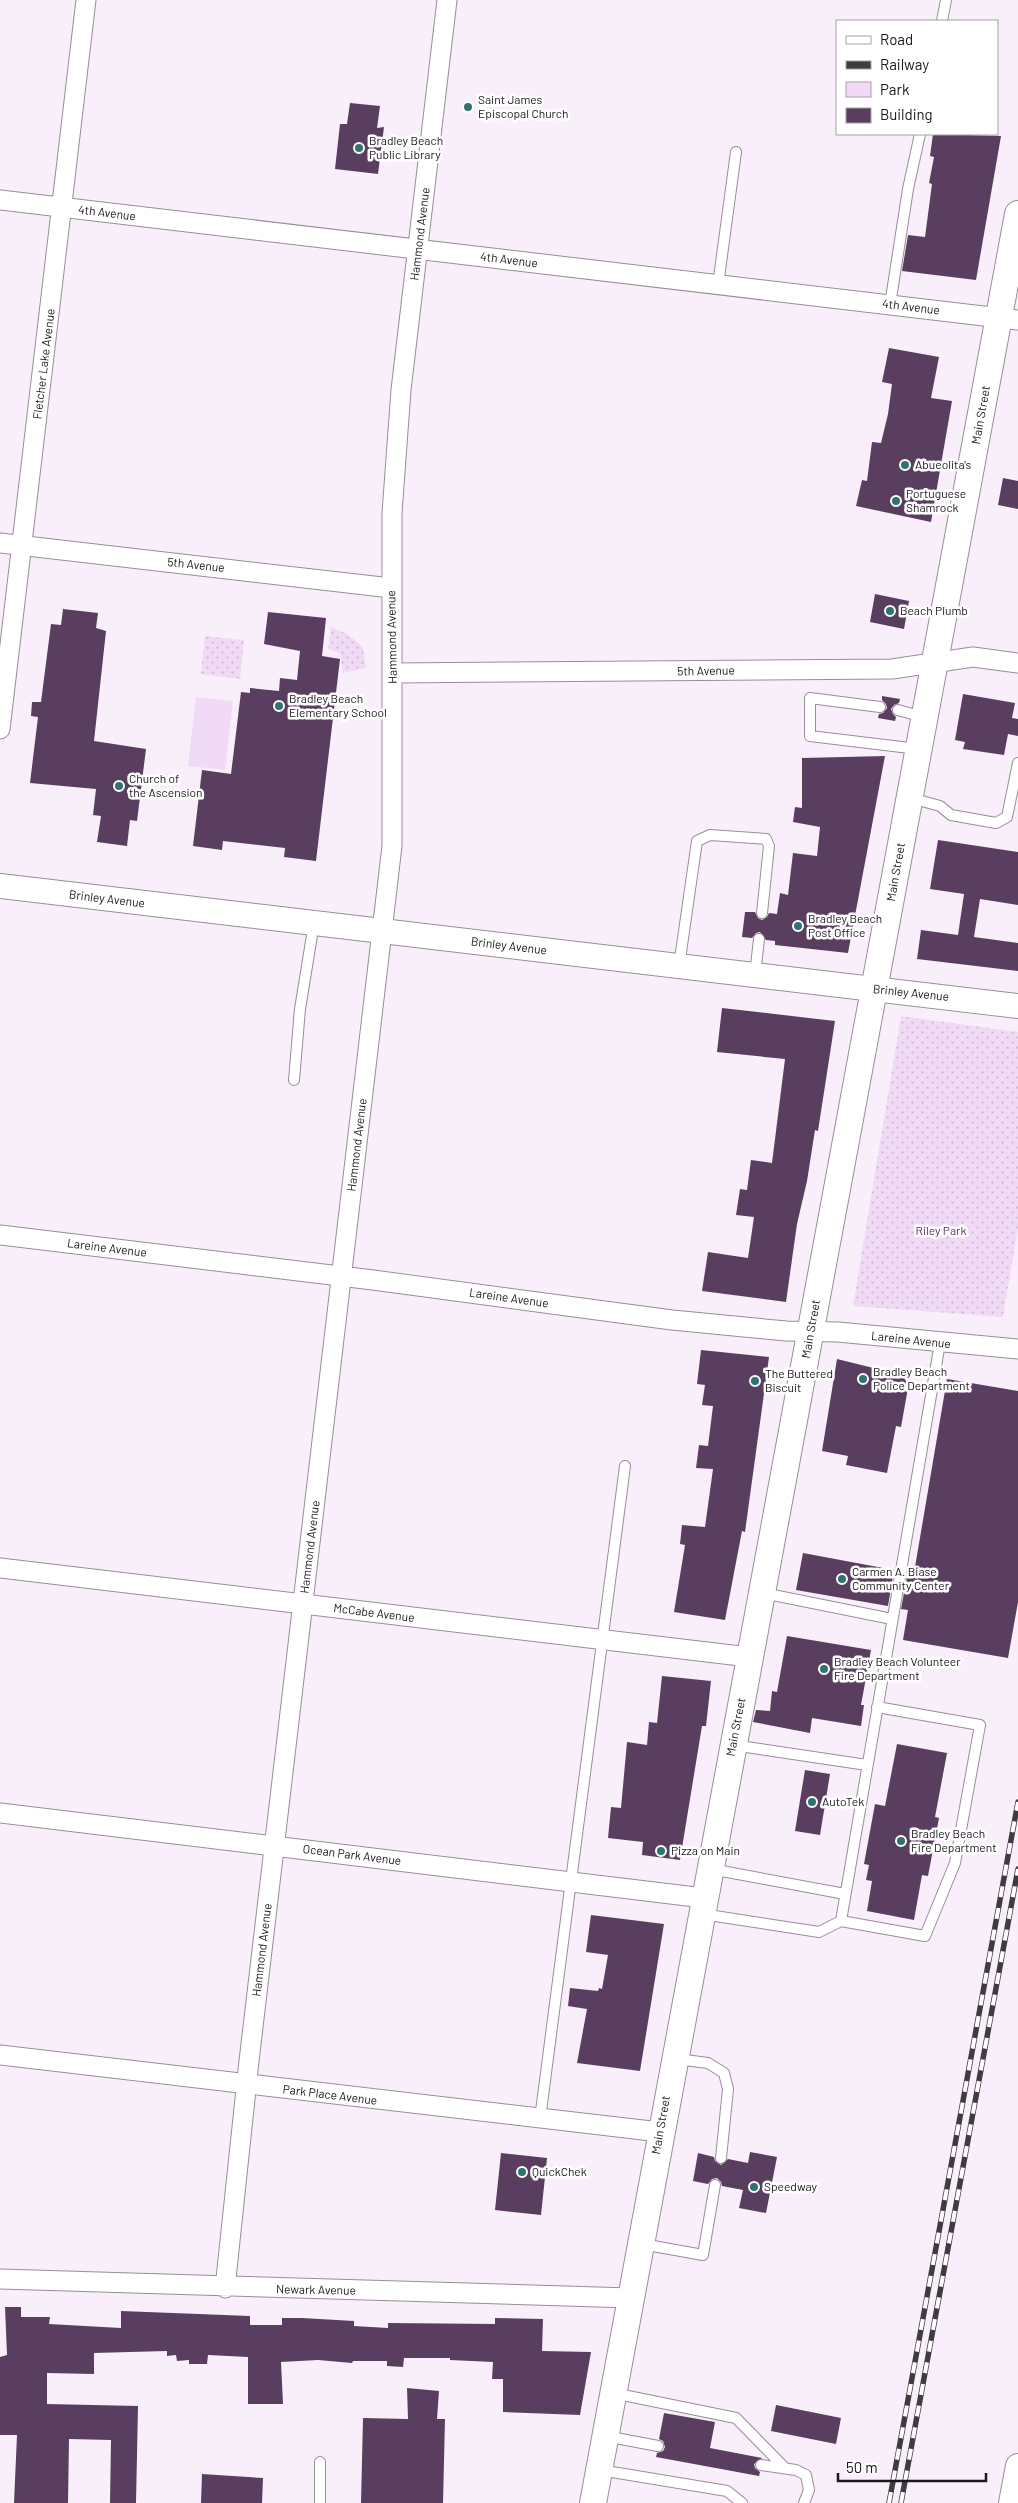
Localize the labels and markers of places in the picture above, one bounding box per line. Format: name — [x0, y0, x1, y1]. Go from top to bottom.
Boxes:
place label: Saint James Episcopal Church — [478, 92, 569, 120]
marker: Saint James Episcopal Church — [462, 101, 474, 113]
place label: Bradley Beach Public Library — [369, 133, 443, 161]
marker: Bradley Beach Public Library — [353, 142, 365, 154]
place label: Abueolita's — [915, 457, 971, 471]
marker: Abueolita's — [899, 459, 911, 471]
place label: Portuguese Shamrock — [906, 486, 966, 514]
marker: Portuguese Shamrock — [890, 495, 902, 507]
place label: Beach Plumb — [900, 603, 968, 617]
marker: Beach Plumb — [884, 605, 896, 617]
place label: Bradley Beach Elementary School — [289, 691, 387, 719]
marker: Bradley Beach Elementary School — [273, 700, 285, 712]
place label: Church of the Ascension — [129, 771, 203, 799]
marker: Church of the Ascension — [113, 780, 125, 792]
place label: Bradley Beach Post Office — [808, 911, 882, 939]
marker: Bradley Beach Post Office — [792, 920, 804, 932]
place label: Bradley Beach Police Department — [873, 1364, 970, 1392]
place label: The Buttered Biscuit — [765, 1366, 833, 1394]
marker: Bradley Beach Police Department — [857, 1373, 869, 1385]
marker: The Buttered Biscuit — [749, 1375, 761, 1387]
place label: Carmen A. Biase Community Center — [852, 1564, 950, 1592]
marker: Carmen A. Biase Community Center — [836, 1573, 848, 1585]
place label: Bradley Beach Volunteer Fire Department — [834, 1654, 961, 1682]
marker: Bradley Beach Volunteer Fire Department — [818, 1663, 830, 1675]
place label: AutoTek — [822, 1794, 864, 1808]
marker: AutoTek — [806, 1796, 818, 1808]
place label: Bradley Beach Fire Department — [911, 1826, 997, 1854]
marker: Bradley Beach Fire Department — [895, 1835, 907, 1847]
place label: Pizza on Main — [671, 1843, 740, 1857]
marker: Pizza on Main — [655, 1845, 667, 1857]
place label: QuickChek — [532, 2164, 587, 2178]
marker: QuickChek — [516, 2166, 528, 2178]
place label: Speedway — [764, 2179, 817, 2193]
marker: Speedway — [748, 2181, 760, 2193]

